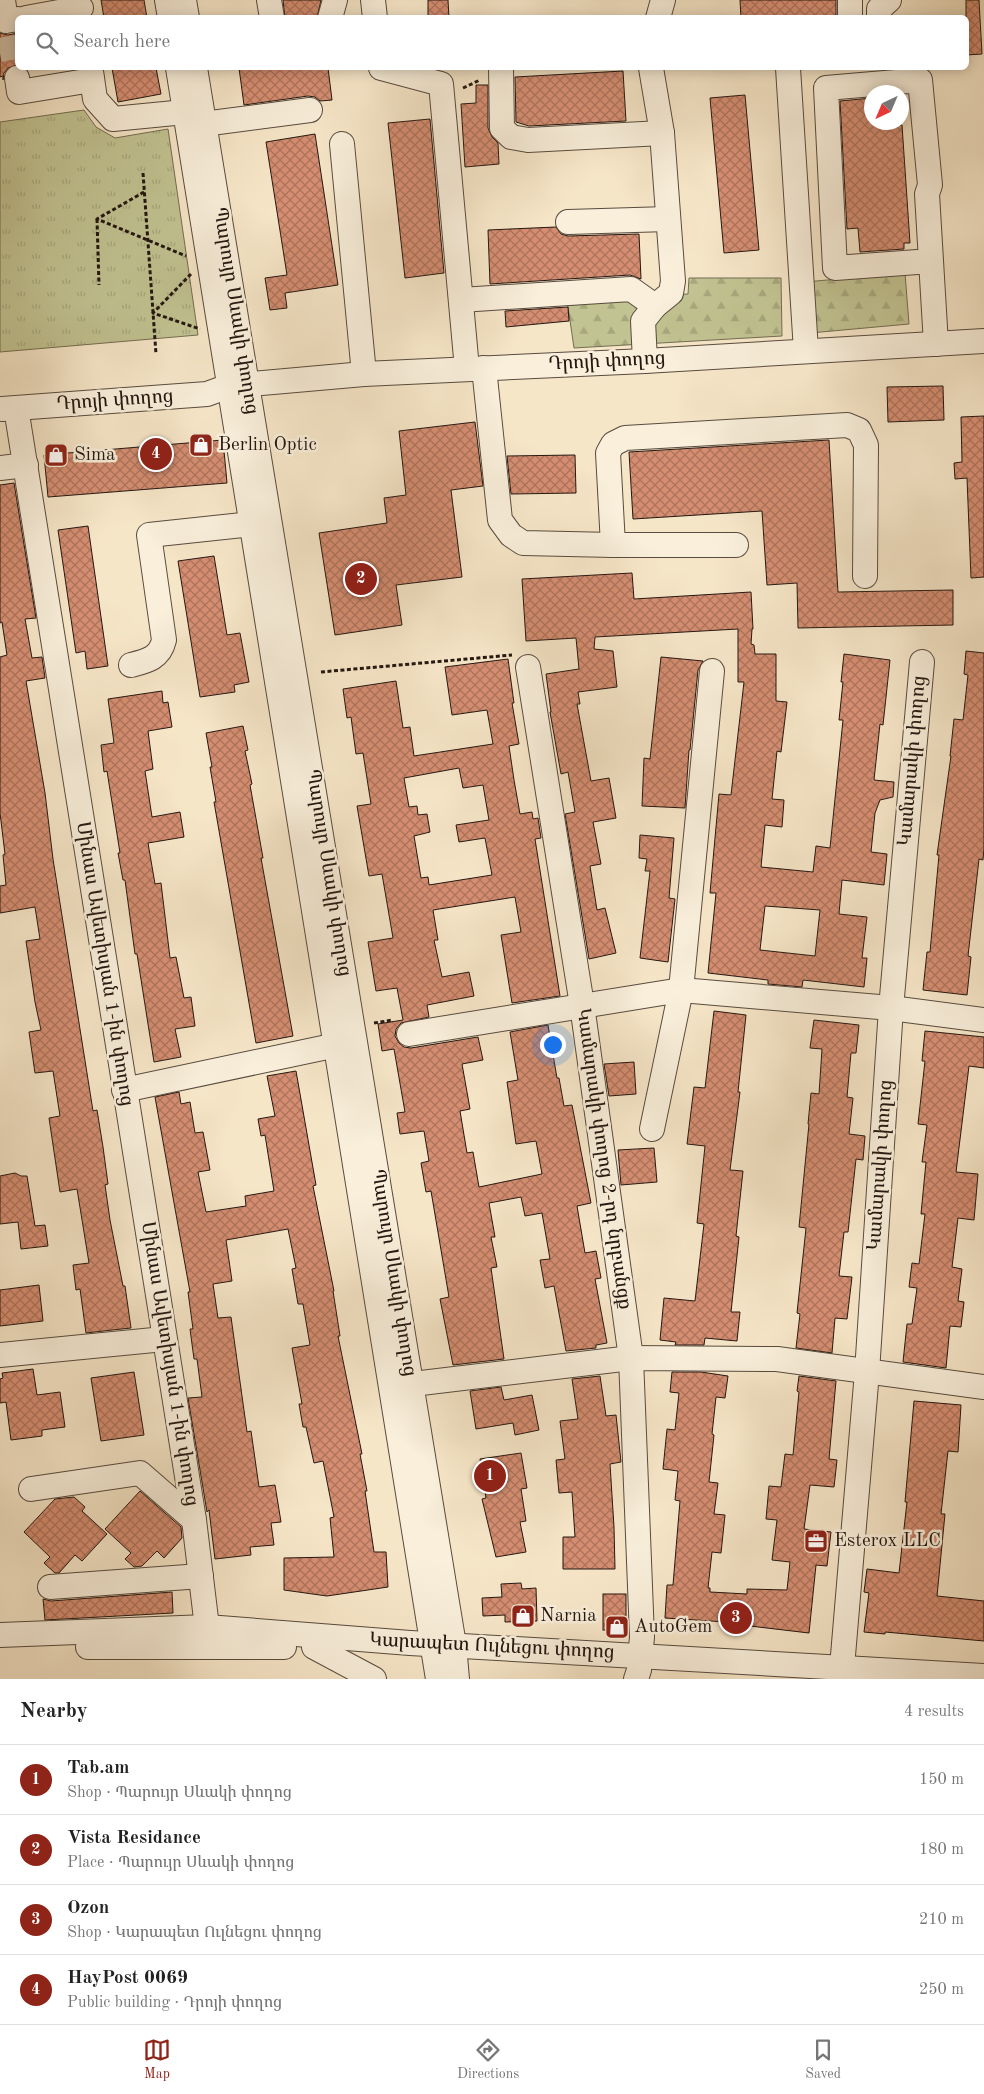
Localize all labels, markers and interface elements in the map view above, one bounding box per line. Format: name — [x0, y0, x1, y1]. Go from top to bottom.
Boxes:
search box — [15, 15, 969, 70]
icon: search — [33, 29, 61, 57]
text: Search here — [73, 33, 170, 52]
north arrow — [864, 85, 909, 130]
street label: Պարույր Սևակի փողոց — [209, 206, 262, 416]
street label: Դրոյի փողոց — [548, 348, 666, 375]
street label: Դրոյի փողոց — [56, 386, 174, 415]
shop icon: Berlin Optic — [188, 432, 214, 458]
pin: 4 — [140, 435, 172, 473]
place label: Berlin Optic — [218, 436, 317, 455]
shop icon: Sima — [43, 442, 69, 468]
place label: Sima — [74, 446, 116, 465]
pin: 2 — [345, 560, 377, 598]
street label: Կամարակի փողոց — [895, 675, 930, 847]
street label: Պարույր Սևակի փողոց — [302, 768, 355, 978]
street label: Մինաս Ավետիսյան 1-ին փողոց — [72, 820, 137, 1108]
street label: Կամարակի փողոց 2-րդ նրբանցք — [572, 1007, 635, 1311]
your location — [540, 1032, 566, 1058]
street label: Կամարակի փողոց — [865, 1079, 896, 1251]
street label: Պարույր Սևակի փողոց — [367, 1168, 420, 1378]
street label: Մինաս Ավետիսյան 1-ին փողոց — [137, 1220, 202, 1508]
pin: 1 — [474, 1457, 506, 1495]
office icon: Esterox LLC — [803, 1528, 829, 1554]
place label: Esterox LLC — [834, 1532, 941, 1551]
pin: 3 — [720, 1599, 752, 1637]
shop icon: Narnia — [510, 1603, 536, 1629]
place label: Narnia — [540, 1607, 597, 1626]
shop icon: AutoGem — [604, 1614, 630, 1640]
place label: AutoGem — [634, 1618, 712, 1637]
street label: Կարապետ Ուլնեցու փողոց — [369, 1630, 615, 1663]
text: Nearby — [20, 1701, 88, 1722]
text: 4 results — [904, 1704, 964, 1720]
text: Tab.am — [67, 1759, 129, 1778]
text: 1 — [31, 1772, 41, 1788]
text: 150 m — [919, 1772, 964, 1788]
text: Shop · Պարույր Սևակի փողոց — [67, 1785, 292, 1801]
text: Vista Residance — [67, 1829, 201, 1848]
text: 2 — [31, 1842, 41, 1858]
text: 180 m — [919, 1842, 964, 1858]
text: Place · Պարույր Սևակի փողոց — [67, 1855, 294, 1871]
text: Ozon — [67, 1899, 109, 1918]
text: 3 — [31, 1912, 41, 1928]
text: 210 m — [919, 1912, 964, 1928]
text: Shop · Կարապետ Ուլնեցու փողոց — [67, 1925, 322, 1941]
text: HayPost 0069 — [67, 1969, 188, 1988]
text: 4 — [31, 1982, 41, 1998]
text: 250 m — [919, 1982, 964, 1998]
text: Public building · Դրոյի փողոց — [67, 1995, 282, 2011]
tab: Map — [143, 2036, 171, 2083]
tab: Directions — [457, 2036, 519, 2083]
tab: Saved — [805, 2036, 841, 2083]

